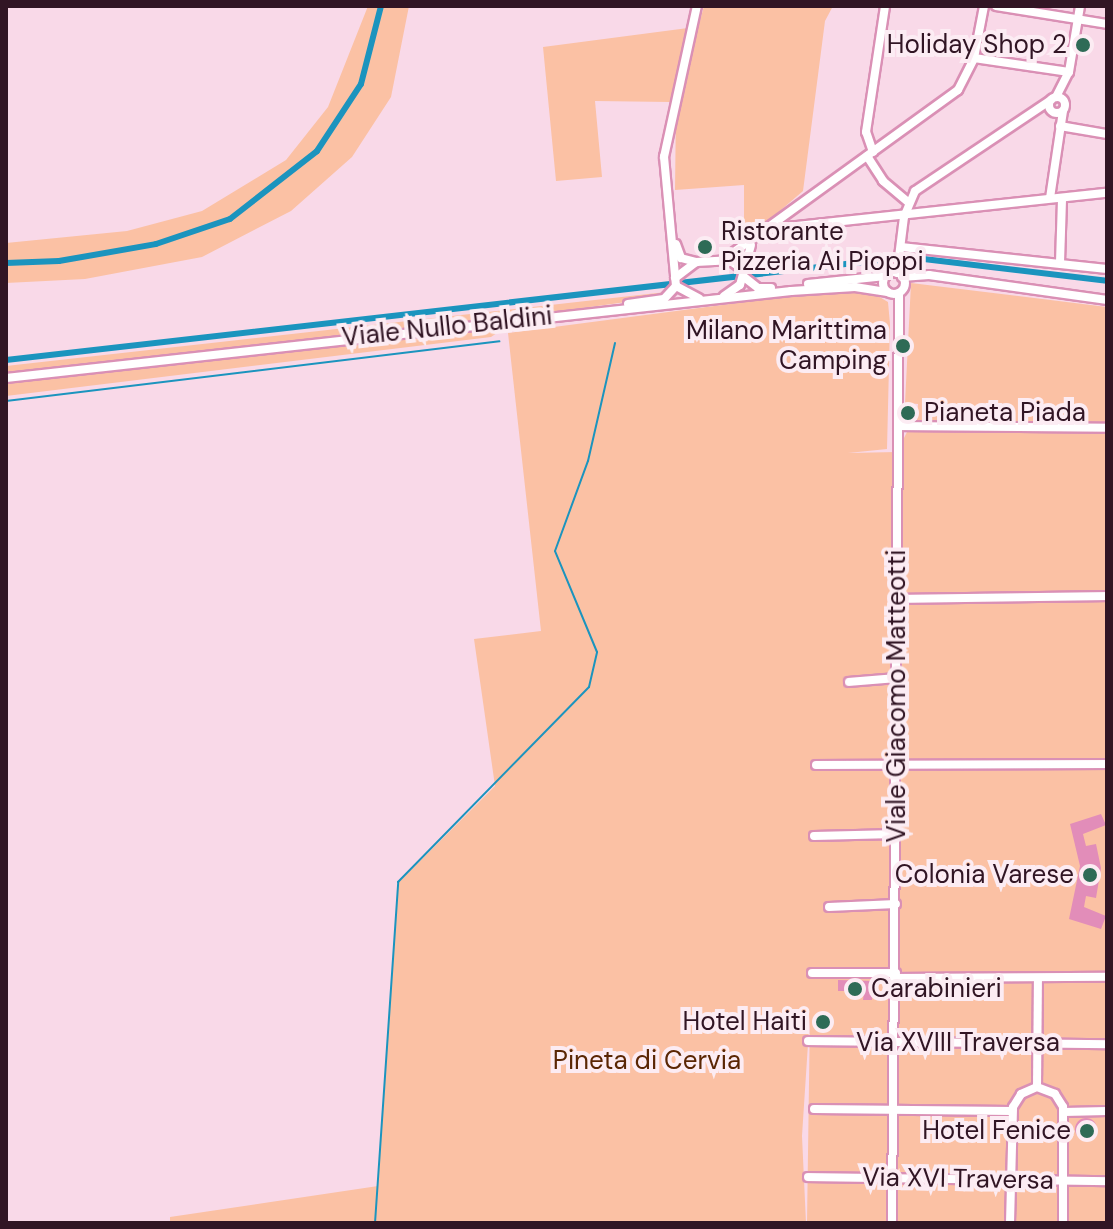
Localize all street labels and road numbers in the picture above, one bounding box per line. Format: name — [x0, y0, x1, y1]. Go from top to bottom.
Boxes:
street label: Viale Nullo Baldini — [340, 300, 554, 354]
street label: Viale Giacomo Matteotti — [881, 549, 913, 843]
street label: Via XVIII Traversa — [856, 1027, 1060, 1059]
street label: Via XVI Traversa — [862, 1162, 1054, 1196]

